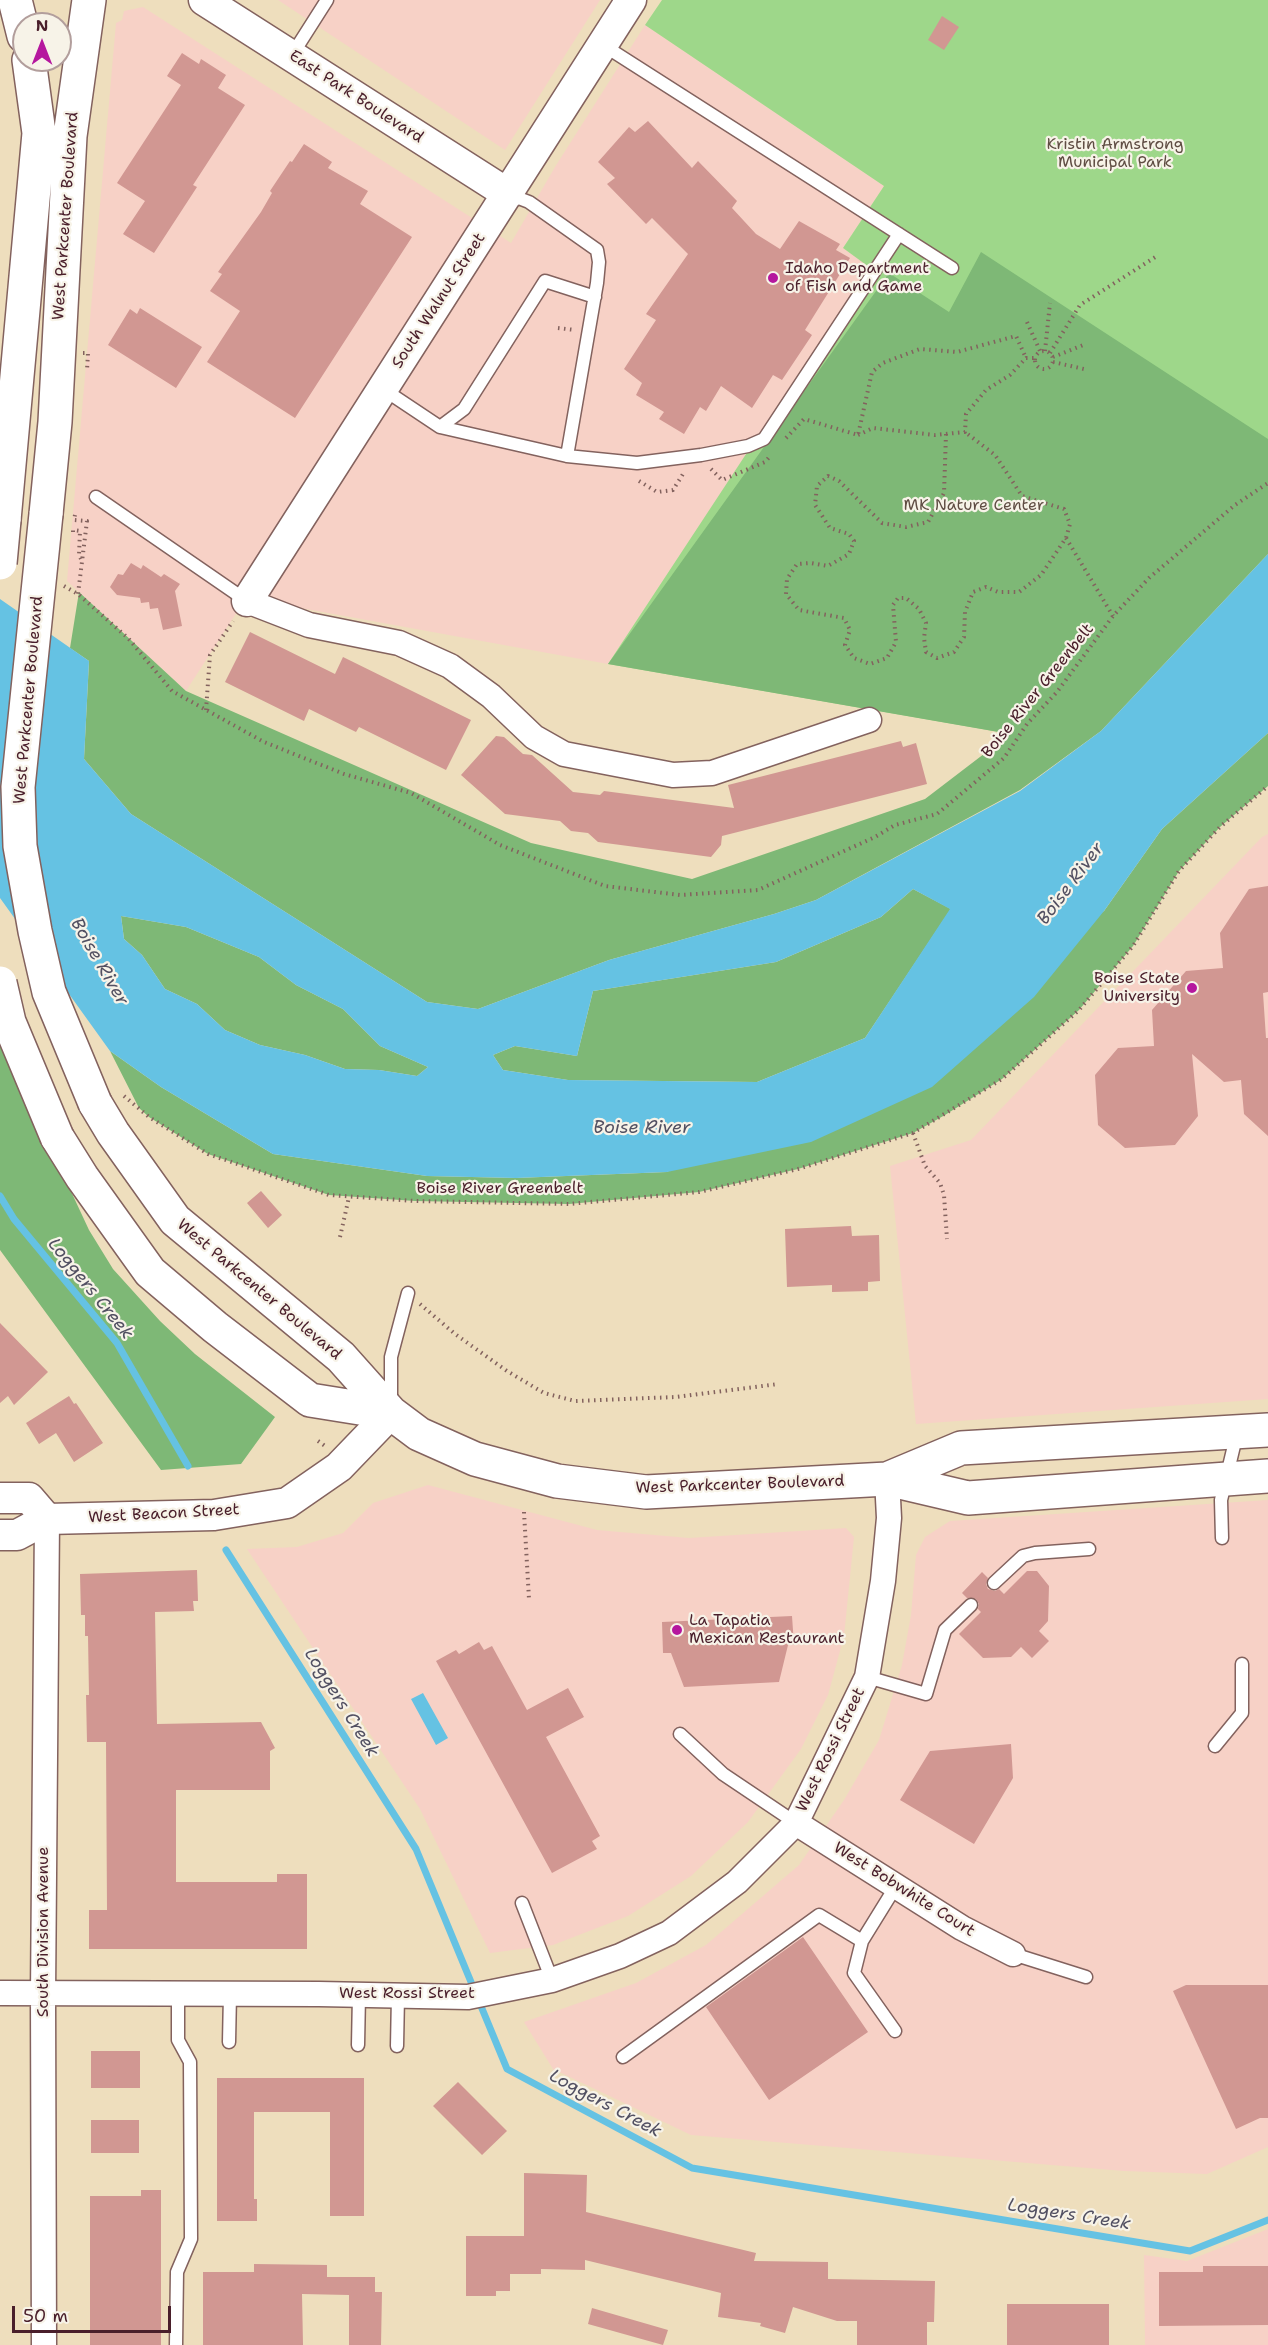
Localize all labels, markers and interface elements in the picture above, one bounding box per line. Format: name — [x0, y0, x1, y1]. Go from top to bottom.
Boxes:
north arrow — [12, 12, 72, 72]
text: N — [36, 15, 48, 36]
street label: East Park Boulevard — [285, 46, 427, 148]
street label: West Parkcenter Boulevard — [49, 111, 83, 321]
park label: Kristin Armstrong Municipal Park — [1046, 135, 1184, 173]
street label: South Walnut Street — [388, 230, 490, 372]
place label: Idaho Department of Fish and Game — [785, 259, 929, 297]
marker: Idaho Department of Fish and Game — [766, 271, 780, 285]
park label: MK Nature Center — [904, 496, 1044, 516]
street label: West Parkcenter Boulevard — [10, 595, 48, 805]
street label: Boise River Greenbelt — [978, 620, 1098, 762]
water label: Boise River — [1033, 839, 1109, 929]
water label: Boise River — [65, 914, 133, 1010]
place label: Boise State University — [1094, 969, 1180, 1007]
marker: Boise State University — [1185, 981, 1199, 995]
water label: Boise River — [593, 1117, 691, 1139]
street label: Boise River Greenbelt — [416, 1179, 584, 1199]
street label: West Parkcenter Boulevard — [173, 1216, 345, 1364]
water label: Loggers Creek — [42, 1234, 138, 1344]
street label: West Parkcenter Boulevard — [635, 1472, 845, 1498]
street label: West Beacon Street — [88, 1500, 240, 1528]
place label: La Tapatia Mexican Restaurant — [689, 1611, 845, 1649]
marker: La Tapatia Mexican Restaurant — [670, 1623, 684, 1637]
water label: Loggers Creek — [299, 1645, 383, 1761]
street label: West Rossi Street — [793, 1685, 869, 1815]
street label: West Bobwhite Court — [830, 1839, 978, 1941]
street label: South Division Avenue — [34, 1847, 54, 2017]
street label: West Rossi Street — [339, 1984, 475, 2004]
water label: Loggers Creek — [545, 2065, 665, 2143]
water label: Loggers Creek — [1006, 2195, 1132, 2235]
scale bar — [15, 2294, 174, 2332]
text: 50 m — [23, 2304, 68, 2328]

